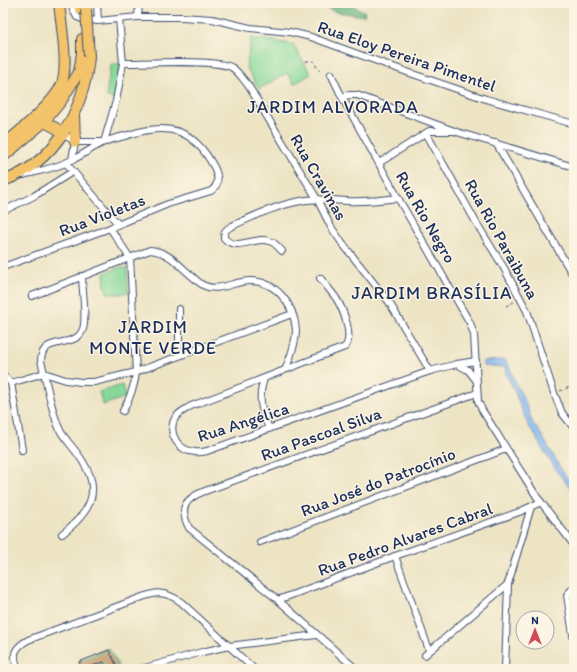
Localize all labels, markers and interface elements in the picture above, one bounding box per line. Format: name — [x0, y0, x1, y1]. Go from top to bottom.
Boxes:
street label: Rua Eloy Pereira Pimentel — [315, 16, 499, 96]
district label: JARDIM ALVORADA — [247, 96, 419, 118]
street label: Rua Cravinas — [286, 130, 352, 224]
street label: Rua Rio Negro — [392, 168, 460, 266]
street label: Rua Rio Paraibuna — [461, 176, 543, 303]
street label: Rua Violetas — [56, 189, 148, 241]
district label: JARDIM BRASÍLIA — [352, 282, 512, 304]
district label: JARDIM MONTE VERDE — [89, 316, 217, 359]
street label: Rua Angélica — [195, 398, 291, 446]
street label: Rua Pascoal Silva — [258, 403, 384, 465]
street label: Rua José do Patrocínio — [298, 443, 458, 521]
street label: Rua Pedro Alvares Cabral — [315, 498, 495, 580]
north arrow — [515, 610, 555, 650]
text: N — [531, 614, 539, 627]

